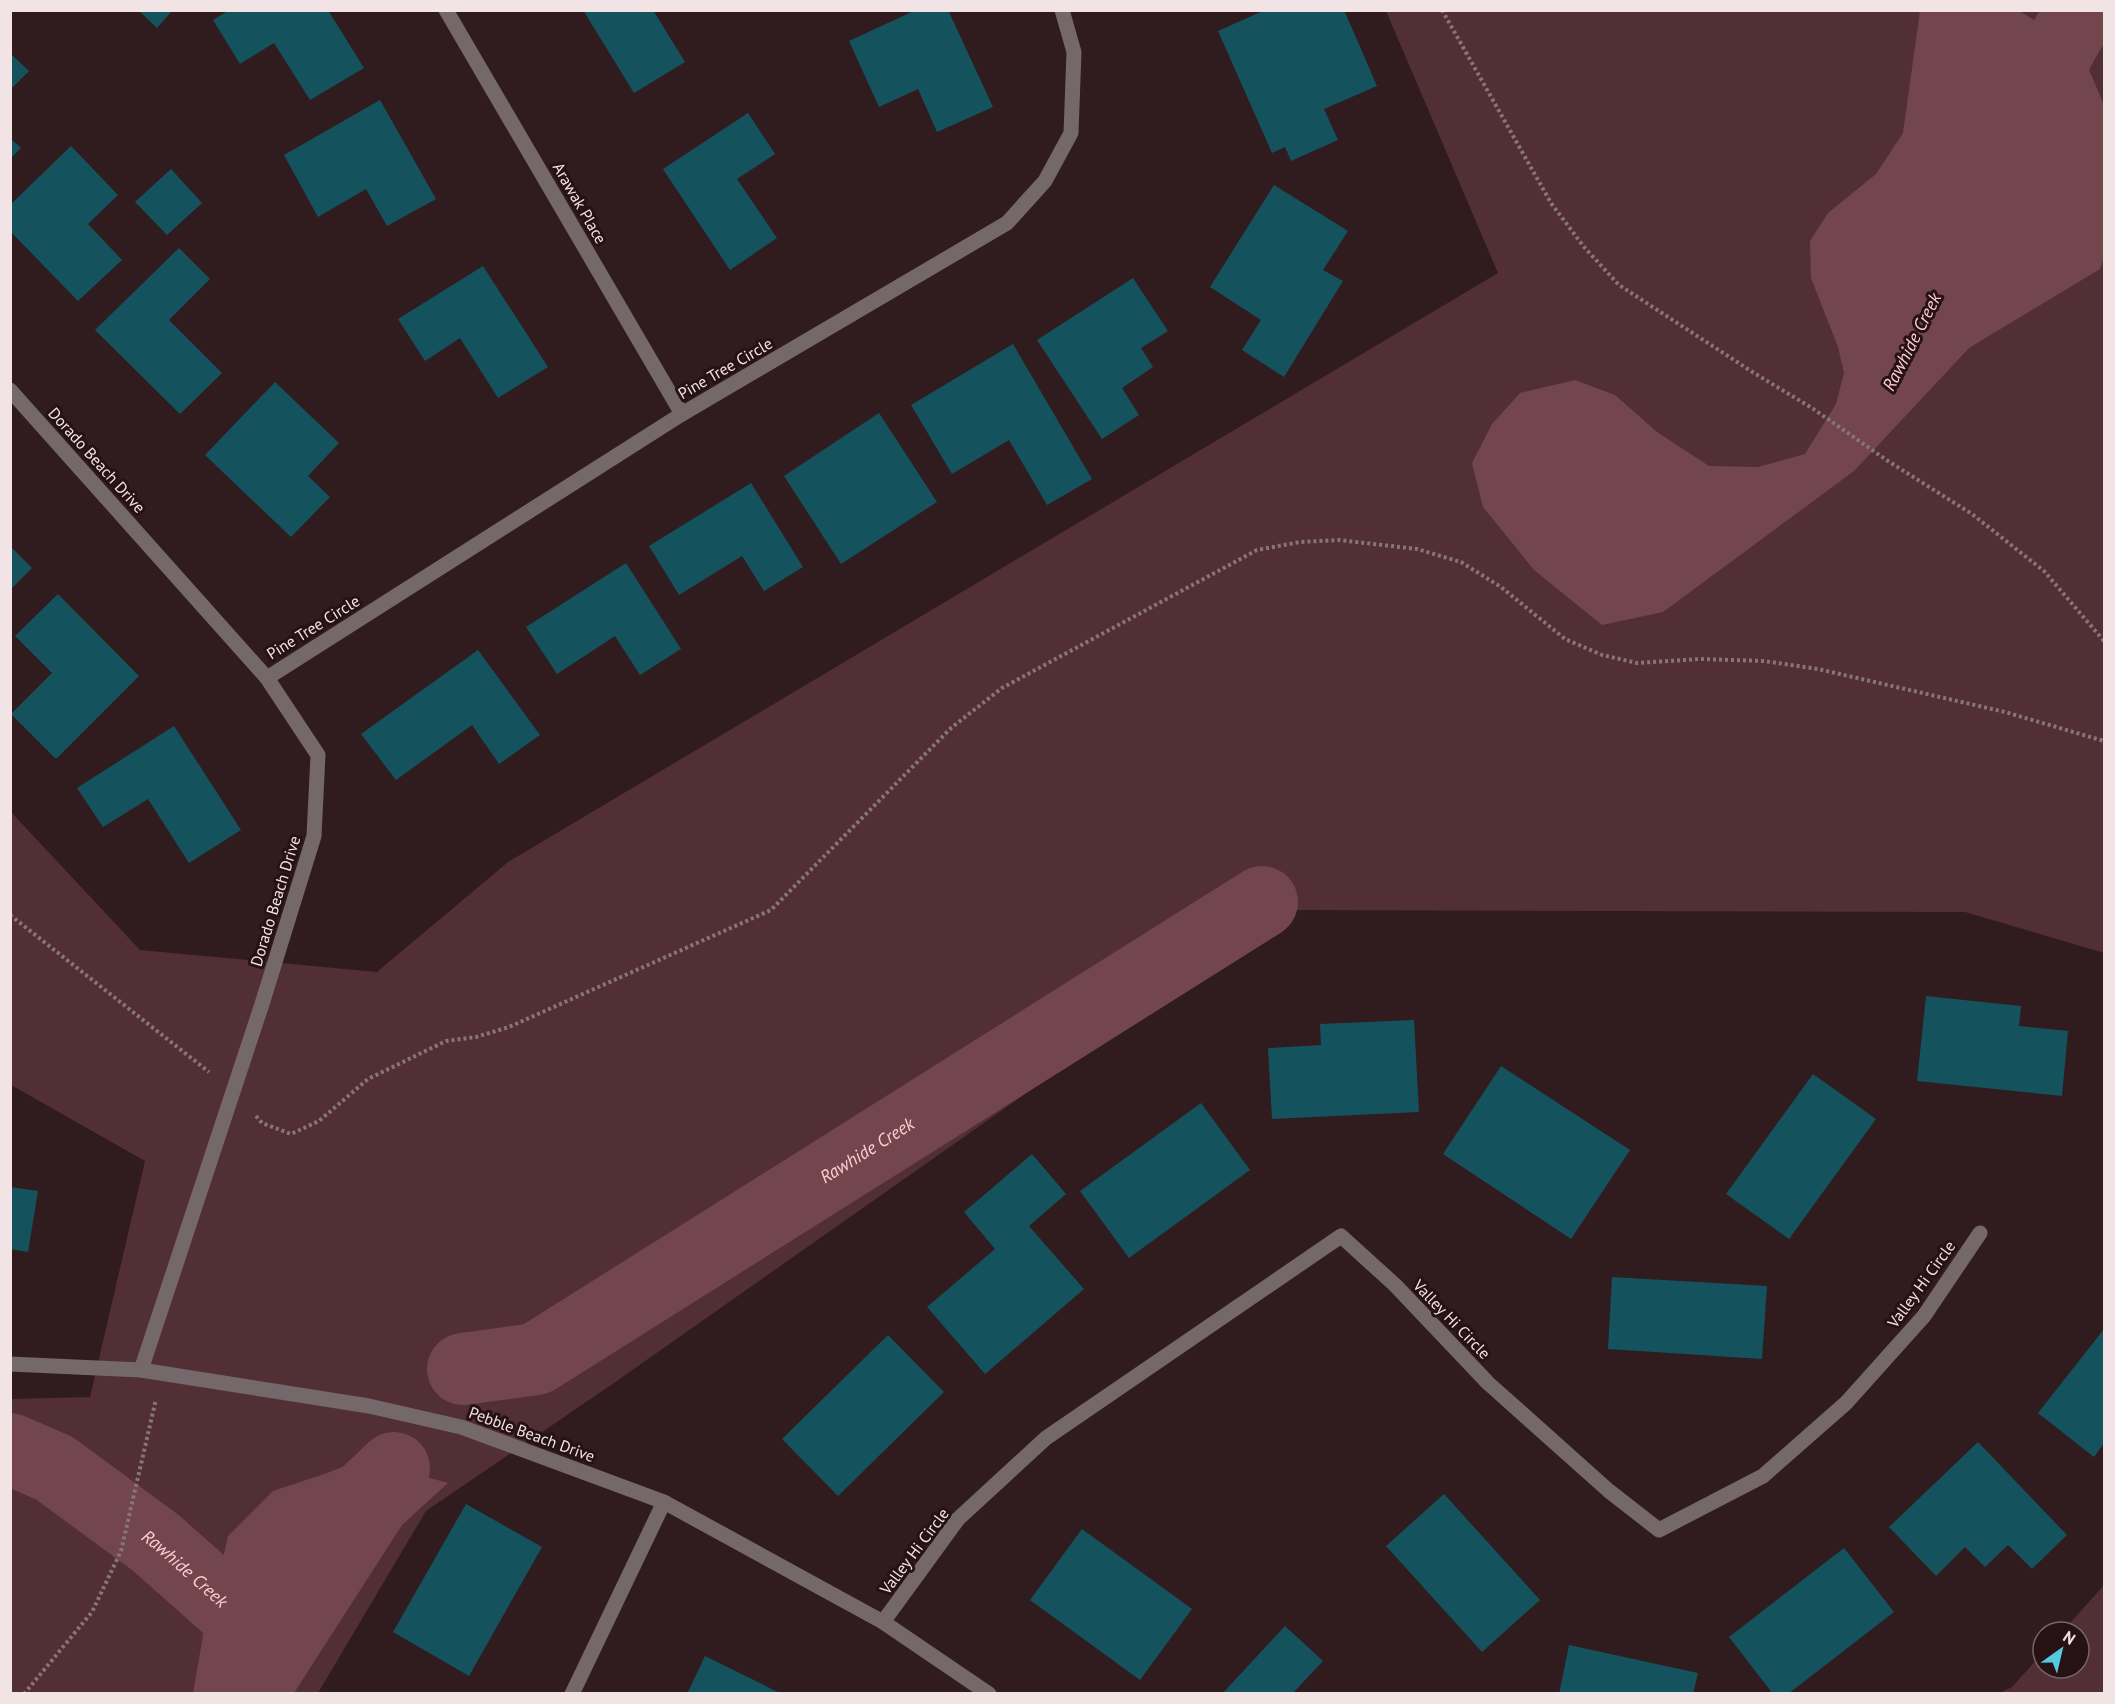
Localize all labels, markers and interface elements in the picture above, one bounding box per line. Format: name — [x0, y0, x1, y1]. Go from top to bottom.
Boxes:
street label: Arawak Place — [549, 159, 611, 247]
water label: Rawhide Creek — [1877, 288, 1946, 395]
street label: Pine Tree Circle — [674, 333, 776, 403]
street label: Dorado Beach Drive — [44, 403, 150, 517]
street label: Pine Tree Circle — [263, 590, 363, 664]
street label: Dorado Beach Drive — [246, 833, 304, 969]
water label: Rawhide Creek — [815, 1111, 919, 1188]
street label: Valley Hi Circle — [1882, 1237, 1959, 1332]
street label: Valley Hi Circle — [1408, 1274, 1495, 1363]
street label: Pebble Beach Drive — [466, 1402, 598, 1466]
street label: Valley Hi Circle — [875, 1504, 953, 1599]
water label: Rawhide Creek — [137, 1524, 233, 1613]
north arrow — [2031, 1620, 2091, 1680]
text: N — [2059, 1626, 2079, 1649]

